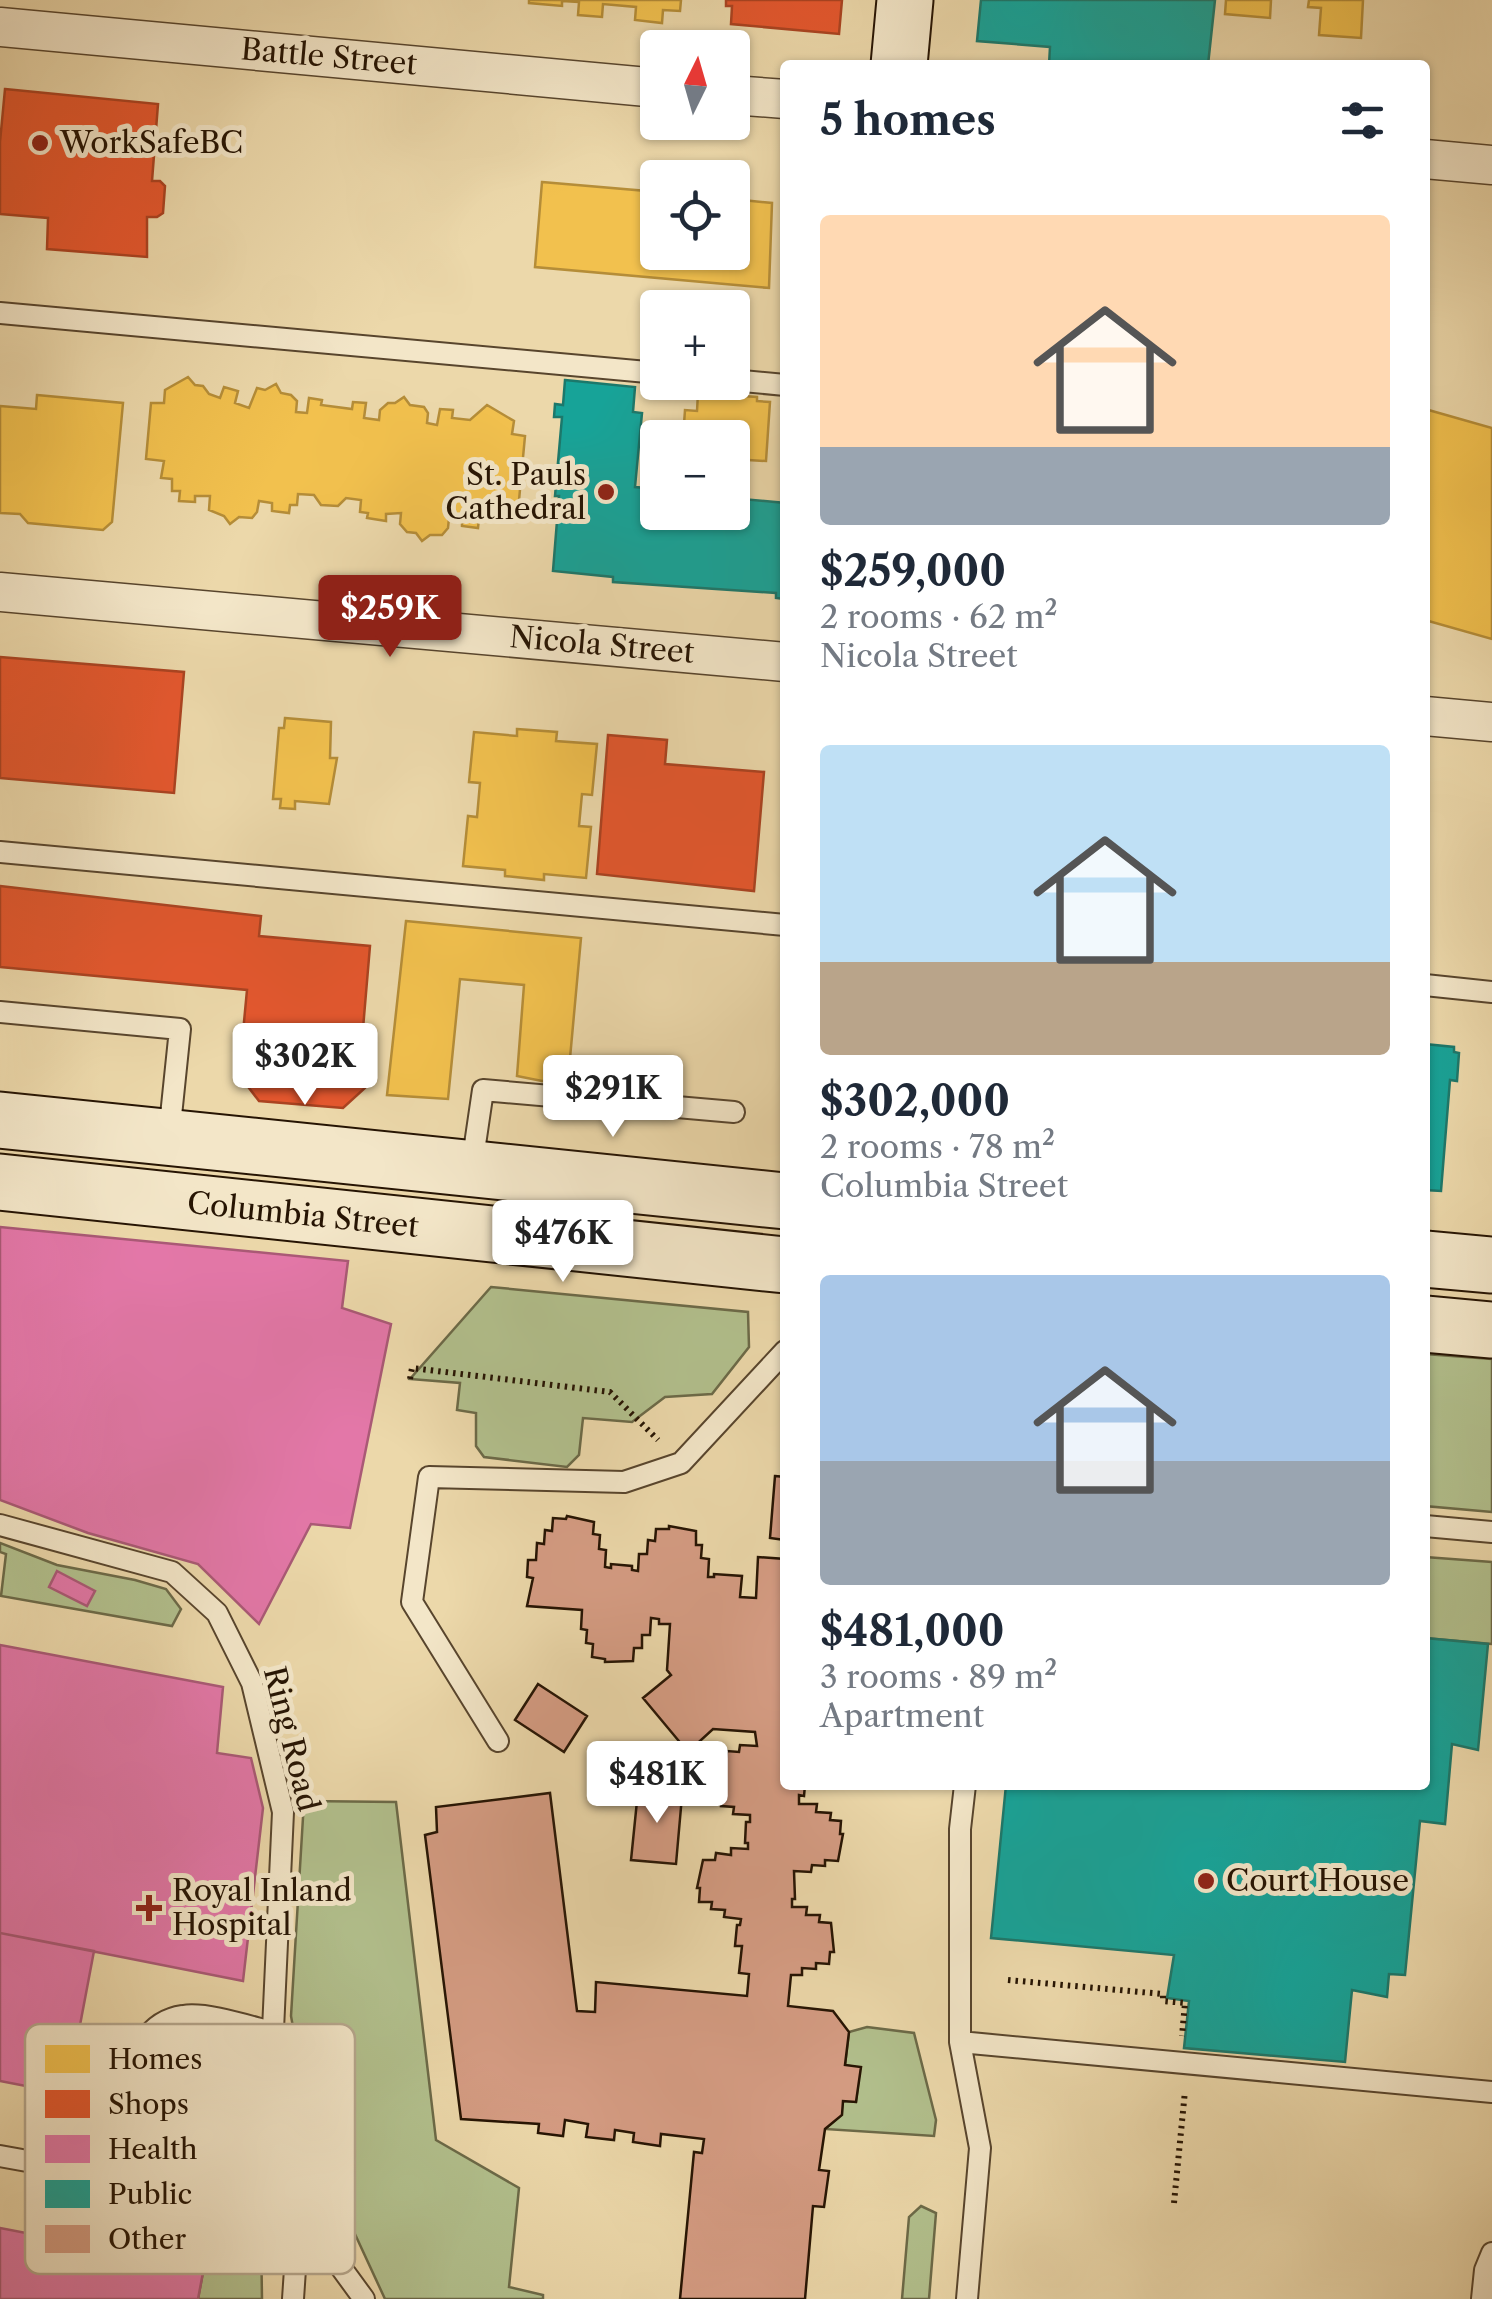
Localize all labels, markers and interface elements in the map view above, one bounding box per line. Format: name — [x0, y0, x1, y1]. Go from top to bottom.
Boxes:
street label: Battle Street — [239, 30, 419, 83]
north arrow — [640, 30, 750, 140]
map controls — [640, 30, 750, 530]
icon: filters — [1335, 93, 1390, 148]
text: 5 homes — [820, 94, 996, 146]
place label: WorkSafeBC — [59, 124, 243, 161]
marker: WorkSafeBC — [29, 132, 51, 154]
button: locate — [640, 160, 750, 270]
icon: home — [1015, 280, 1195, 460]
button: + — [640, 290, 750, 400]
button: − — [640, 420, 750, 530]
place label: St. Pauls Cathedral — [445, 456, 586, 527]
marker: St. Pauls Cathedral — [595, 481, 617, 503]
text: $259,000 — [820, 545, 1006, 597]
pin: $259K — [320, 575, 460, 660]
text: $259K — [340, 588, 440, 627]
text: 2 rooms · 62 m² — [820, 597, 1058, 636]
street label: Nicola Street — [508, 618, 696, 671]
text: Nicola Street — [820, 636, 1018, 675]
icon: home — [1015, 810, 1195, 990]
pin: $302K — [235, 1023, 375, 1108]
text: $302K — [255, 1036, 355, 1075]
pin: $291K — [543, 1055, 683, 1140]
text: $291K — [565, 1068, 661, 1107]
text: $302,000 — [820, 1075, 1010, 1127]
text: 2 rooms · 78 m² — [820, 1127, 1055, 1166]
text: Columbia Street — [820, 1166, 1068, 1205]
street label: Columbia Street — [185, 1184, 421, 1245]
pin: $476K — [493, 1200, 633, 1285]
text: $476K — [514, 1213, 612, 1252]
icon: home — [1015, 1340, 1195, 1520]
text: $481,000 — [820, 1605, 1004, 1657]
text: 3 rooms · 89 m² — [820, 1657, 1057, 1696]
street label: Ring Road — [256, 1663, 327, 1815]
text: Apartment — [820, 1696, 984, 1735]
pin: $481K — [587, 1741, 727, 1826]
text: $481K — [609, 1754, 705, 1793]
place label: Court House — [1226, 1862, 1409, 1899]
marker: Court House — [1195, 1870, 1217, 1892]
place label: Royal Inland Hospital — [172, 1872, 352, 1943]
marker: Royal Inland Hospital — [136, 1895, 162, 1921]
legend — [25, 2024, 355, 2274]
text: Homes — [108, 2042, 202, 2076]
text: Shops — [108, 2087, 189, 2121]
text: Health — [108, 2132, 198, 2166]
text: Public — [108, 2177, 192, 2211]
text: Other — [108, 2222, 186, 2256]

